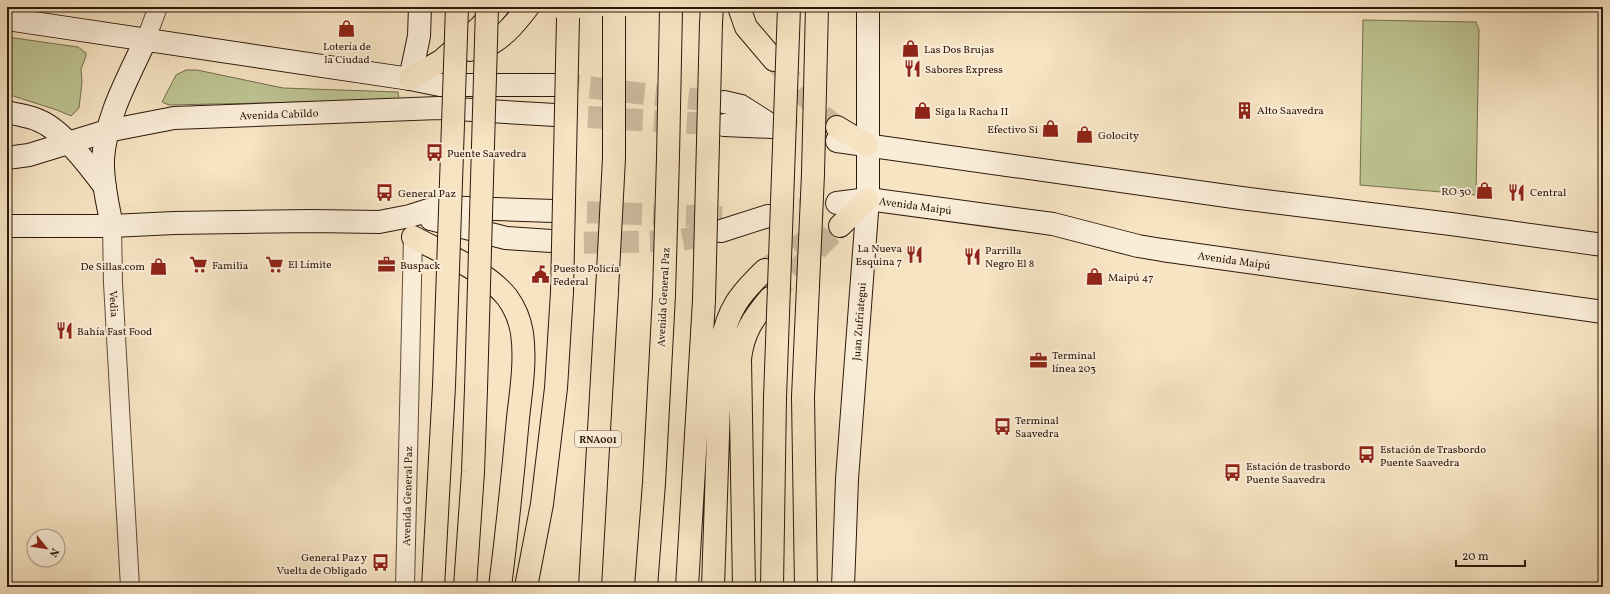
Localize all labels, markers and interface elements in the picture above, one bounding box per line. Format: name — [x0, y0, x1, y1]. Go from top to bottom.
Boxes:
shop icon: Lotería de la Ciudad — [337, 18, 357, 38]
shop icon: Las Dos Brujas — [901, 39, 921, 59]
place label: Lotería de la Ciudad — [323, 40, 371, 68]
place label: Las Dos Brujas — [924, 43, 995, 58]
restaurant icon: Sabores Express — [902, 59, 922, 79]
place label: Sabores Express — [925, 63, 1003, 78]
building icon: Alto Saavedra — [1234, 100, 1254, 120]
shop icon: Siga la Racha II — [912, 101, 932, 121]
place label: Alto Saavedra — [1257, 104, 1324, 119]
place label: Siga la Racha II — [935, 105, 1008, 120]
street label: Avenida Cabildo — [239, 107, 319, 125]
shop icon: Efectivo Si — [1041, 119, 1061, 139]
place label: Efectivo Si — [987, 123, 1038, 138]
shop icon: Golocity — [1075, 125, 1095, 145]
place label: Golocity — [1098, 129, 1139, 144]
bus stop icon: Puente Saavedra — [424, 143, 444, 163]
place label: Puente Saavedra — [447, 147, 527, 162]
shop icon: RO 30 — [1474, 181, 1494, 201]
restaurant icon: Central — [1507, 182, 1527, 202]
bus stop icon: General Paz — [375, 183, 395, 203]
place label: RO 30 — [1441, 185, 1471, 200]
place label: Central — [1530, 186, 1566, 201]
place label: General Paz — [398, 187, 456, 202]
street label: Avenida Maipú — [878, 195, 952, 219]
place label: La Nueva Esquina 7 — [856, 242, 903, 270]
restaurant icon: La Nueva Esquina 7 — [905, 244, 925, 264]
place label: Parrilla Negro El 8 — [985, 244, 1035, 272]
street label: Avenida General Paz — [654, 246, 675, 347]
restaurant icon: Parrilla Negro El 8 — [962, 246, 982, 266]
street label: Avenida Maipú — [1197, 249, 1271, 274]
supermarket icon: El Límite — [265, 254, 285, 274]
supermarket icon: Familia — [189, 255, 209, 275]
office icon: Buspack — [377, 255, 397, 275]
shop icon: De Sillas.com — [148, 256, 168, 276]
place label: El Límite — [288, 258, 332, 273]
place label: Familia — [212, 259, 249, 274]
place label: Buspack — [400, 259, 440, 274]
place label: De Sillas.com — [80, 260, 145, 275]
place label: Puesto Policía Federal — [553, 262, 620, 290]
public building icon: Puesto Policía Federal — [530, 264, 550, 284]
shop icon: Maipú 47 — [1085, 267, 1105, 287]
place label: Maipú 47 — [1108, 271, 1154, 286]
street label: Juan Zufriategui — [850, 282, 871, 361]
street label: Vedia — [104, 290, 121, 318]
restaurant icon: Bahía Fast Food — [54, 321, 74, 341]
place label: Bahía Fast Food — [77, 325, 152, 340]
place label: Terminal línea 203 — [1052, 349, 1096, 377]
office icon: Terminal línea 203 — [1029, 351, 1049, 371]
place label: Terminal Saavedra — [1015, 414, 1059, 442]
bus stop icon: Terminal Saavedra — [992, 416, 1012, 436]
road number: RNA001 — [575, 431, 621, 447]
place label: Estación de Trasbordo Puente Saavedra — [1380, 443, 1486, 471]
street label: Avenida General Paz — [400, 445, 417, 546]
bus stop icon: Estación de Trasbordo Puente Saavedra — [1357, 445, 1377, 465]
place label: Estación de trasbordo Puente Saavedra — [1246, 460, 1350, 488]
bus stop icon: Estación de trasbordo Puente Saavedra — [1223, 462, 1243, 482]
north arrow — [26, 528, 66, 568]
scale bar — [1456, 542, 1525, 568]
text: N — [45, 545, 62, 559]
text: 20 m — [1462, 549, 1489, 565]
place label: General Paz y Vuelta de Obligado — [276, 551, 367, 579]
bus stop icon: General Paz y Vuelta de Obligado — [370, 553, 390, 573]

